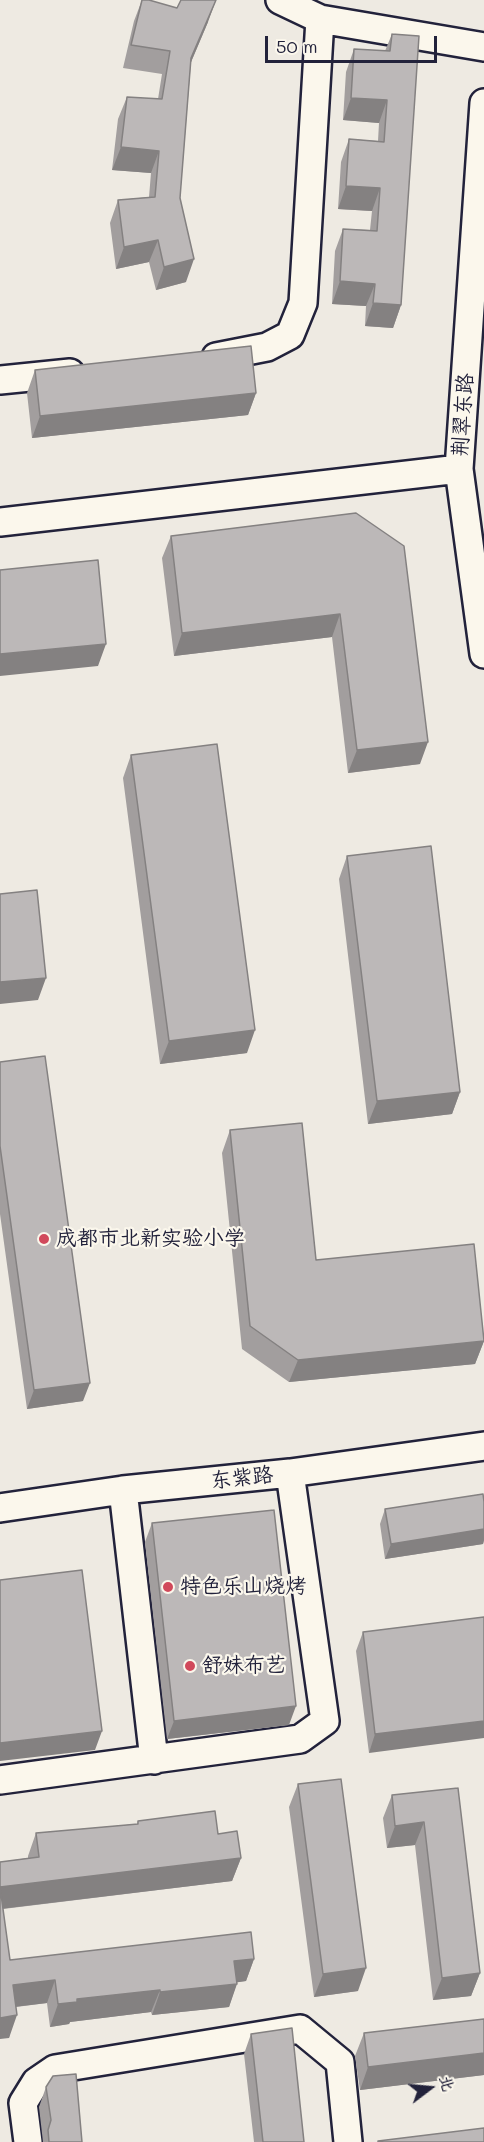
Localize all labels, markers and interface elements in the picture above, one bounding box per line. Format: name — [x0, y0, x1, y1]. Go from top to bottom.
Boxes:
scale bar — [268, 24, 440, 62]
text: 50 m — [276, 34, 318, 58]
street label: 荆翠东路 — [448, 372, 478, 458]
place label: 成都市北新实验小学 — [56, 1226, 245, 1252]
marker: 成都市北新实验小学 — [37, 1232, 51, 1246]
street label: 东紫路 — [209, 1462, 275, 1494]
place label: 特色乐山烧烤 — [180, 1574, 306, 1600]
marker: 特色乐山烧烤 — [161, 1580, 175, 1594]
place label: 舒妹布艺 — [202, 1653, 286, 1679]
marker: 舒妹布艺 — [183, 1659, 197, 1673]
north arrow — [400, 2058, 460, 2118]
text: 北 — [435, 2072, 460, 2093]

